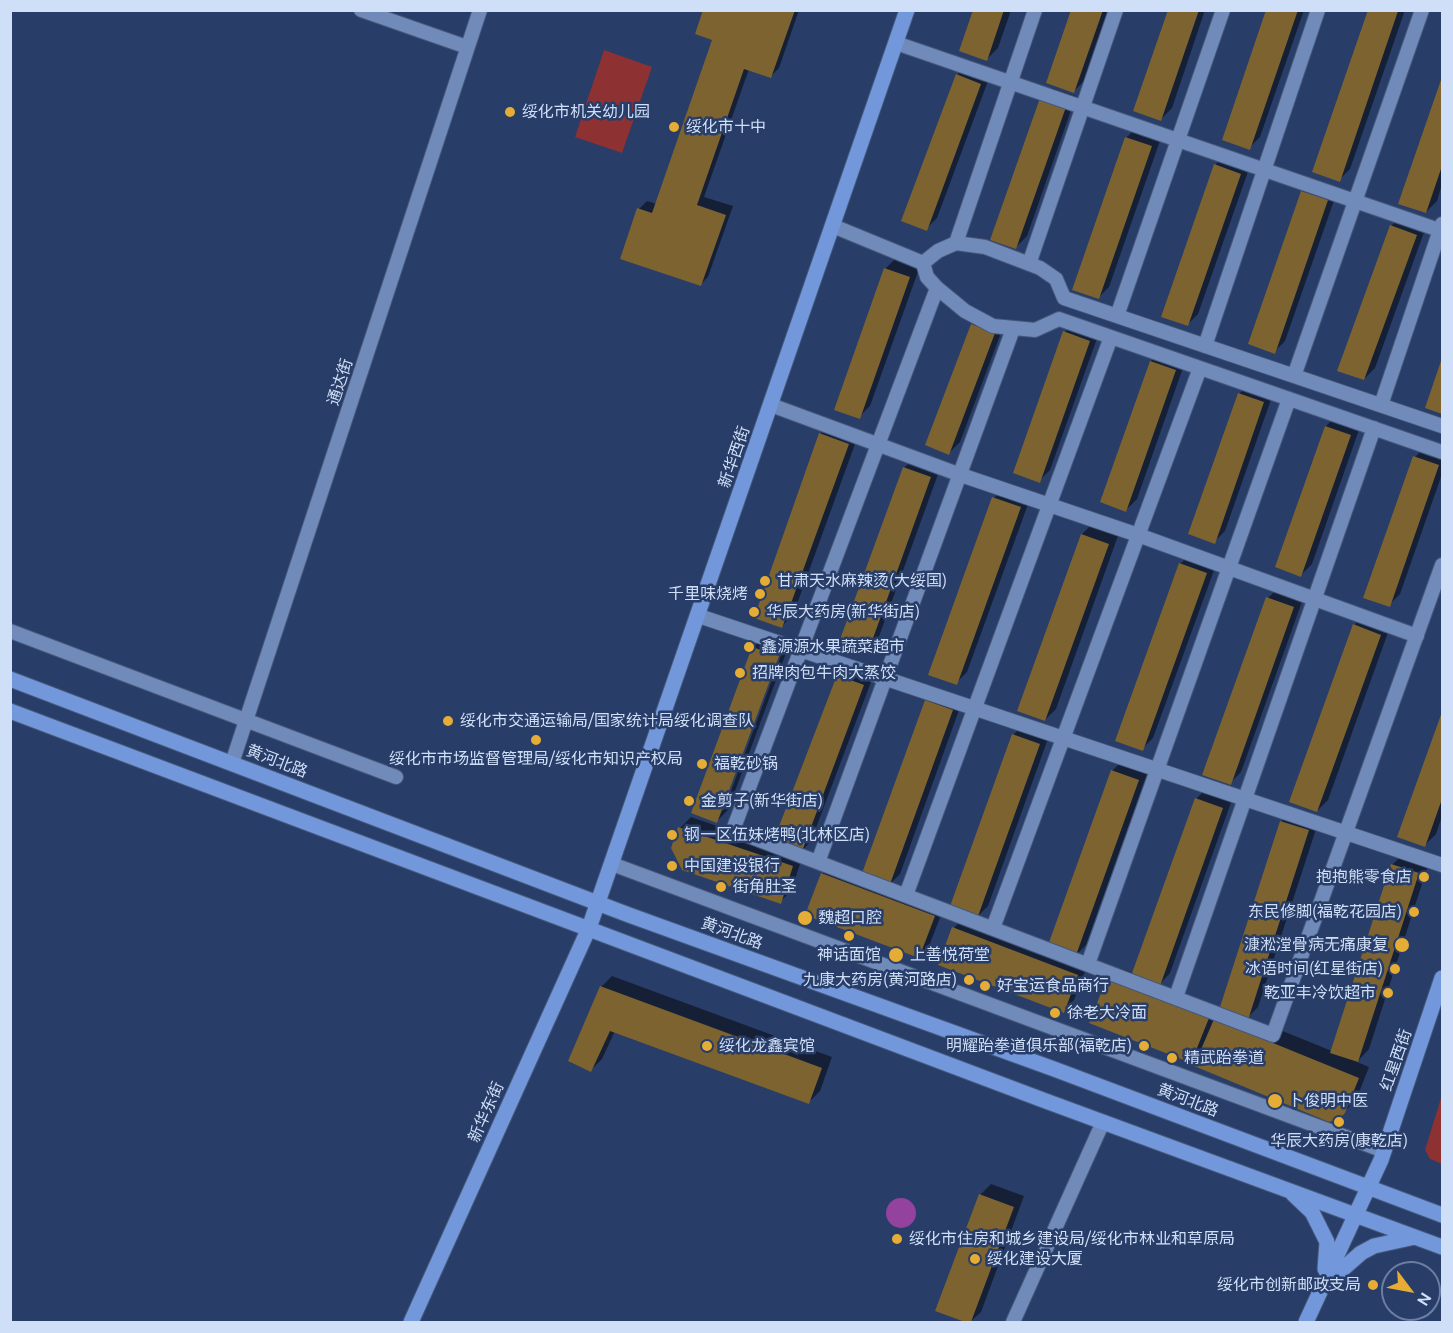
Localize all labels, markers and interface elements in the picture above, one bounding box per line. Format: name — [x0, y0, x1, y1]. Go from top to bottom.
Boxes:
place label: 绥化市机关幼儿园 — [522, 102, 650, 122]
marker: 绥化市机关幼儿园 — [503, 105, 517, 119]
place label: 绥化市十中 — [686, 117, 766, 137]
marker: 绥化市十中 — [667, 120, 681, 134]
street label: 通达街 — [323, 356, 357, 408]
street label: 新华西街 — [715, 424, 753, 490]
place label: 甘肃天水麻辣烫(大绥国) — [777, 571, 947, 591]
marker: 甘肃天水麻辣烫(大绥国) — [758, 574, 772, 588]
place label: 千里味烧烤 — [668, 584, 748, 604]
marker: 千里味烧烤 — [753, 587, 767, 601]
place label: 华辰大药房(新华街店) — [766, 602, 920, 622]
marker: 华辰大药房(新华街店) — [747, 605, 761, 619]
place label: 鑫源源水果蔬菜超市 — [761, 637, 905, 657]
marker: 鑫源源水果蔬菜超市 — [742, 640, 756, 654]
place label: 招牌肉包牛肉大蒸饺 — [752, 663, 896, 683]
marker: 招牌肉包牛肉大蒸饺 — [733, 666, 747, 680]
place label: 绥化市交通运输局/国家统计局绥化调查队 — [460, 711, 754, 731]
marker: 绥化市交通运输局/国家统计局绥化调查队 — [441, 714, 455, 728]
marker: 绥化市市场监督管理局/绥化市知识产权局 — [529, 733, 543, 747]
street label: 黄河北路 — [244, 741, 310, 781]
place label: 绥化市市场监督管理局/绥化市知识产权局 — [389, 749, 683, 769]
place label: 福乾砂锅 — [714, 754, 778, 774]
marker: 福乾砂锅 — [695, 757, 709, 771]
place label: 金剪子(新华街店) — [701, 791, 823, 811]
marker: 金剪子(新华街店) — [682, 794, 696, 808]
place label: 钢一区伍妹烤鸭(北林区店) — [684, 825, 870, 845]
marker: 钢一区伍妹烤鸭(北林区店) — [665, 828, 679, 842]
place label: 中国建设银行 — [684, 856, 780, 876]
marker: 中国建设银行 — [665, 859, 679, 873]
place label: 抱抱熊零食店 — [1316, 867, 1412, 887]
marker: 抱抱熊零食店 — [1417, 870, 1431, 884]
place label: 街角肚圣 — [733, 877, 797, 897]
marker: 街角肚圣 — [714, 880, 728, 894]
place label: 东民修脚(福乾花园店) — [1248, 902, 1402, 922]
marker: 东民修脚(福乾花园店) — [1407, 905, 1421, 919]
place label: 魏超口腔 — [818, 908, 882, 928]
marker: 魏超口腔 — [796, 909, 814, 927]
street label: 黄河北路 — [699, 913, 765, 953]
marker: 神话面馆 — [842, 929, 856, 943]
place label: 漮淞漟骨病无痛康复 — [1244, 935, 1388, 955]
marker: 漮淞漟骨病无痛康复 — [1393, 936, 1411, 954]
place label: 神话面馆 — [817, 945, 881, 965]
place label: 上善悦荷堂 — [910, 945, 990, 965]
marker: 上善悦荷堂 — [887, 946, 905, 964]
place label: 冰语时间(红星街店) — [1245, 959, 1383, 979]
marker: 冰语时间(红星街店) — [1388, 962, 1402, 976]
place label: 九康大药房(黄河路店) — [803, 970, 957, 990]
marker: 九康大药房(黄河路店) — [962, 973, 976, 987]
place label: 好宝运食品商行 — [997, 976, 1109, 996]
marker: 好宝运食品商行 — [978, 979, 992, 993]
place label: 乾亚丰冷饮超市 — [1264, 983, 1376, 1003]
marker: 乾亚丰冷饮超市 — [1381, 986, 1395, 1000]
place label: 徐老大冷面 — [1067, 1003, 1147, 1023]
marker: 徐老大冷面 — [1048, 1006, 1062, 1020]
street label: 红星西街 — [1377, 1027, 1415, 1093]
place label: 绥化龙鑫宾馆 — [719, 1036, 815, 1056]
place label: 明耀跆拳道俱乐部(福乾店) — [946, 1036, 1132, 1056]
marker: 绥化龙鑫宾馆 — [700, 1039, 714, 1053]
marker: 明耀跆拳道俱乐部(福乾店) — [1137, 1039, 1151, 1053]
place label: 精武跆拳道 — [1184, 1048, 1264, 1068]
marker: 精武跆拳道 — [1165, 1051, 1179, 1065]
street label: 新华东街 — [464, 1079, 508, 1145]
street label: 黄河北路 — [1155, 1080, 1221, 1120]
place label: 卜俊明中医 — [1288, 1091, 1368, 1111]
marker: 卜俊明中医 — [1266, 1092, 1284, 1110]
marker: 华辰大药房(康乾店) — [1332, 1115, 1346, 1129]
place label: 华辰大药房(康乾店) — [1270, 1131, 1408, 1151]
place label: 绥化市住房和城乡建设局/绥化市林业和草原局 — [909, 1229, 1235, 1249]
marker: 绥化市住房和城乡建设局/绥化市林业和草原局 — [890, 1232, 904, 1246]
place label: 绥化建设大厦 — [987, 1249, 1083, 1269]
marker: 绥化建设大厦 — [968, 1252, 982, 1266]
north arrow — [1381, 1261, 1441, 1321]
place label: 绥化市创新邮政支局 — [1217, 1275, 1361, 1295]
marker: 绥化市创新邮政支局 — [1366, 1278, 1380, 1292]
text: N — [1414, 1290, 1435, 1309]

